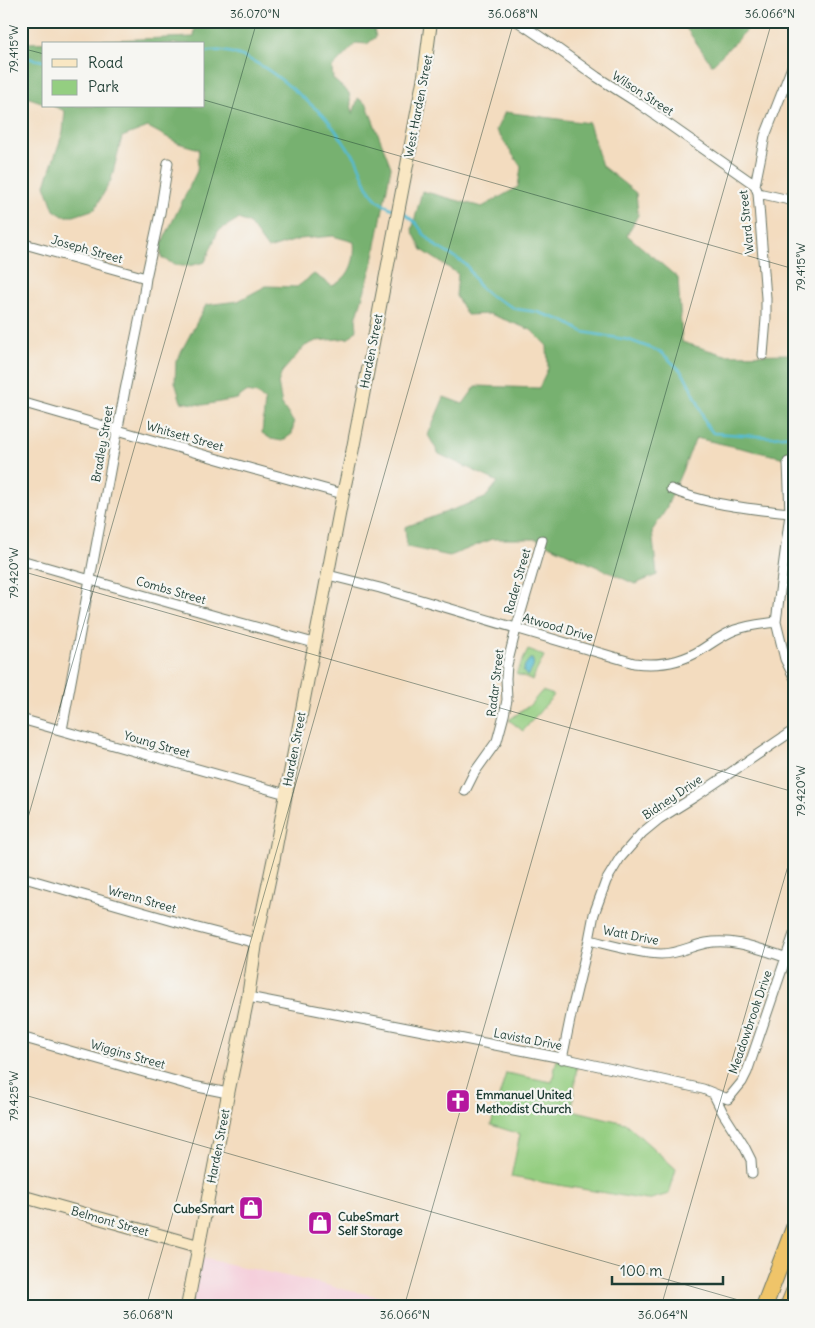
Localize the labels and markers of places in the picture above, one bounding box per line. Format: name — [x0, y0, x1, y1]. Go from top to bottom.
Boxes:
place label: Emmanuel United Methodist Church — [476, 1087, 572, 1116]
church icon: Emmanuel United Methodist Church — [445, 1088, 471, 1114]
shop icon: CubeSmart — [238, 1195, 264, 1221]
place label: CubeSmart — [173, 1201, 235, 1216]
place label: CubeSmart Self Storage — [338, 1209, 403, 1239]
shop icon: CubeSmart Self Storage — [307, 1210, 333, 1236]

